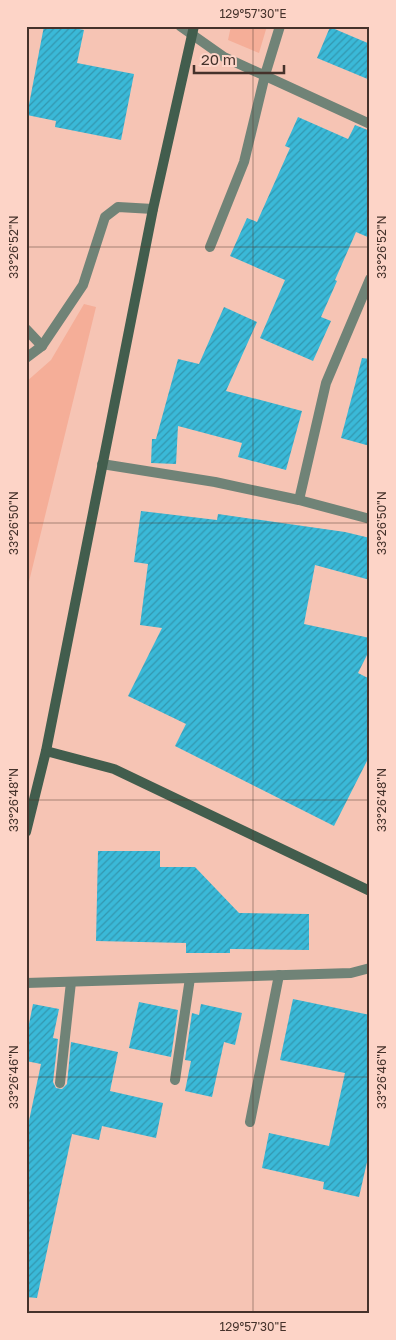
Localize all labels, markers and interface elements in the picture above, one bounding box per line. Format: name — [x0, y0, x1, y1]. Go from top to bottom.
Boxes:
text: 129°57'30"E — [219, 6, 287, 21]
scale bar — [194, 42, 284, 74]
text: 20 m — [201, 50, 236, 68]
text: 33°26'52"N — [6, 215, 21, 279]
text: 33°26'52"N — [374, 215, 389, 279]
text: 33°26'50"N — [6, 491, 21, 555]
text: 33°26'50"N — [374, 491, 389, 555]
text: 33°26'48"N — [6, 768, 21, 832]
text: 33°26'48"N — [374, 768, 389, 832]
text: 33°26'46"N — [6, 1045, 21, 1109]
text: 33°26'46"N — [374, 1045, 389, 1109]
text: 129°57'30"E — [219, 1319, 287, 1334]

